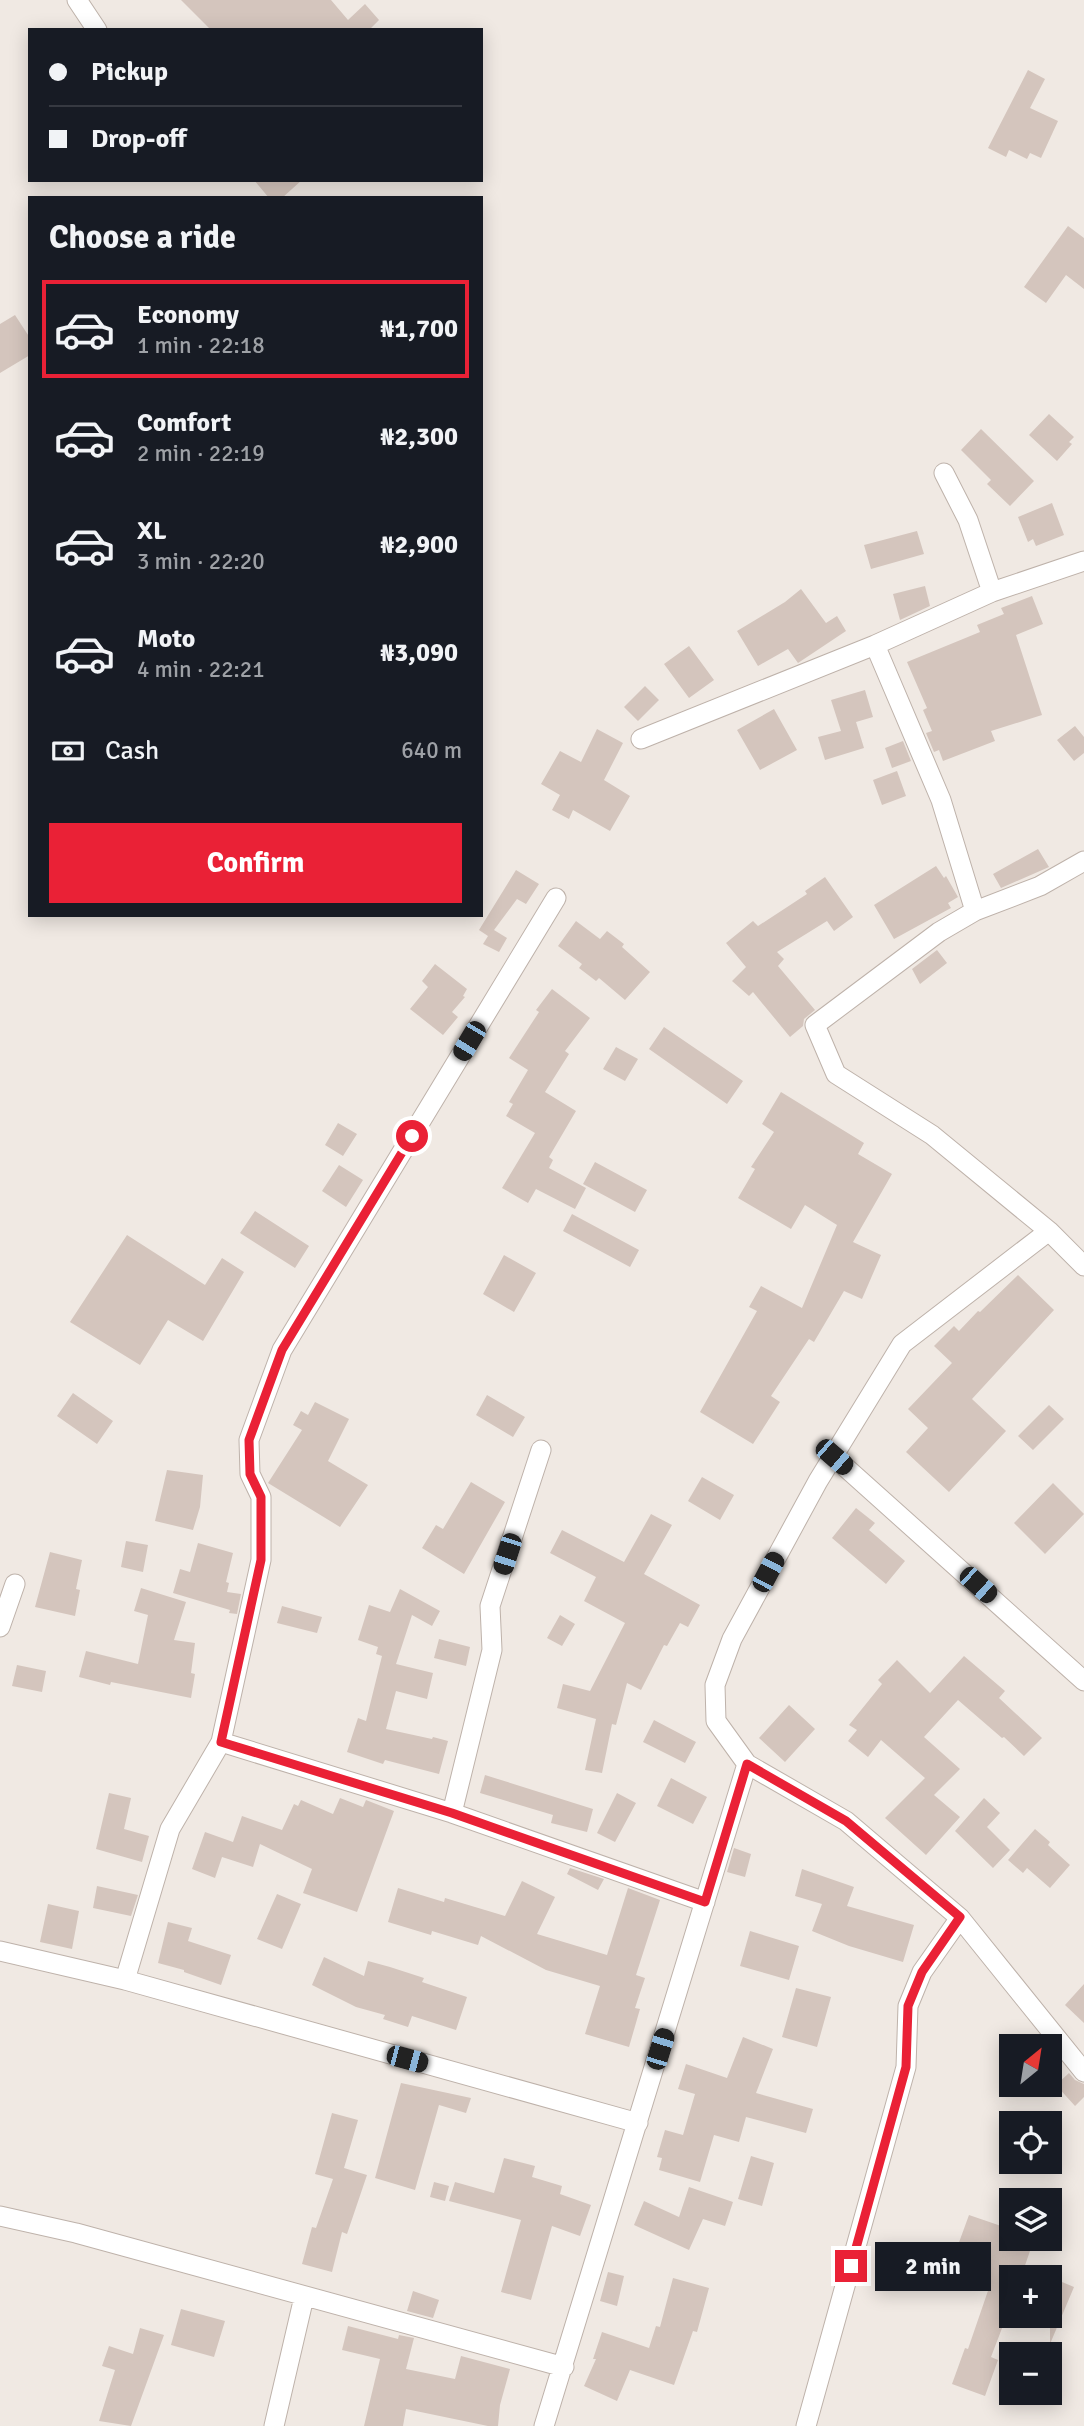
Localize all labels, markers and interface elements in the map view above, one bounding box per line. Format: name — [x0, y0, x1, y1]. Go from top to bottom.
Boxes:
text: Pickup — [91, 56, 168, 88]
text: Drop-off — [91, 123, 187, 155]
text: Choose a ride — [49, 218, 236, 257]
icon: car — [53, 298, 116, 361]
text: Economy — [137, 299, 239, 331]
text: ₦1,700 — [380, 313, 458, 345]
text: 1 min · 22:18 — [137, 331, 265, 360]
icon: car — [53, 406, 116, 469]
text: Comfort — [137, 407, 231, 439]
text: ₦2,300 — [380, 421, 458, 453]
text: 2 min · 22:19 — [137, 439, 265, 468]
icon: car — [53, 514, 116, 577]
text: XL — [137, 515, 167, 547]
text: ₦2,900 — [380, 529, 458, 561]
text: 3 min · 22:20 — [137, 547, 265, 576]
icon: car — [53, 622, 116, 685]
text: Moto — [137, 623, 195, 655]
text: ₦3,090 — [380, 637, 458, 669]
text: 4 min · 22:21 — [137, 655, 265, 684]
icon: cash — [49, 732, 87, 770]
text: Cash — [105, 735, 159, 767]
text: 640 m — [401, 736, 462, 765]
button: Confirm — [49, 823, 462, 903]
car — [450, 1018, 489, 1064]
route start — [396, 1120, 428, 1152]
car — [812, 1435, 857, 1479]
car — [491, 1531, 524, 1577]
car — [749, 1549, 788, 1595]
car — [956, 1563, 1001, 1607]
car — [644, 2026, 677, 2072]
north arrow — [999, 2034, 1062, 2096]
map controls — [999, 2034, 1062, 2405]
car — [384, 2043, 431, 2075]
button: locate — [999, 2111, 1062, 2174]
button: layers — [999, 2188, 1062, 2251]
callout: 2 min — [876, 2242, 991, 2290]
route end — [835, 2250, 867, 2282]
text: 2 min — [905, 2252, 961, 2281]
button: + — [999, 2265, 1062, 2328]
button: − — [999, 2342, 1062, 2405]

